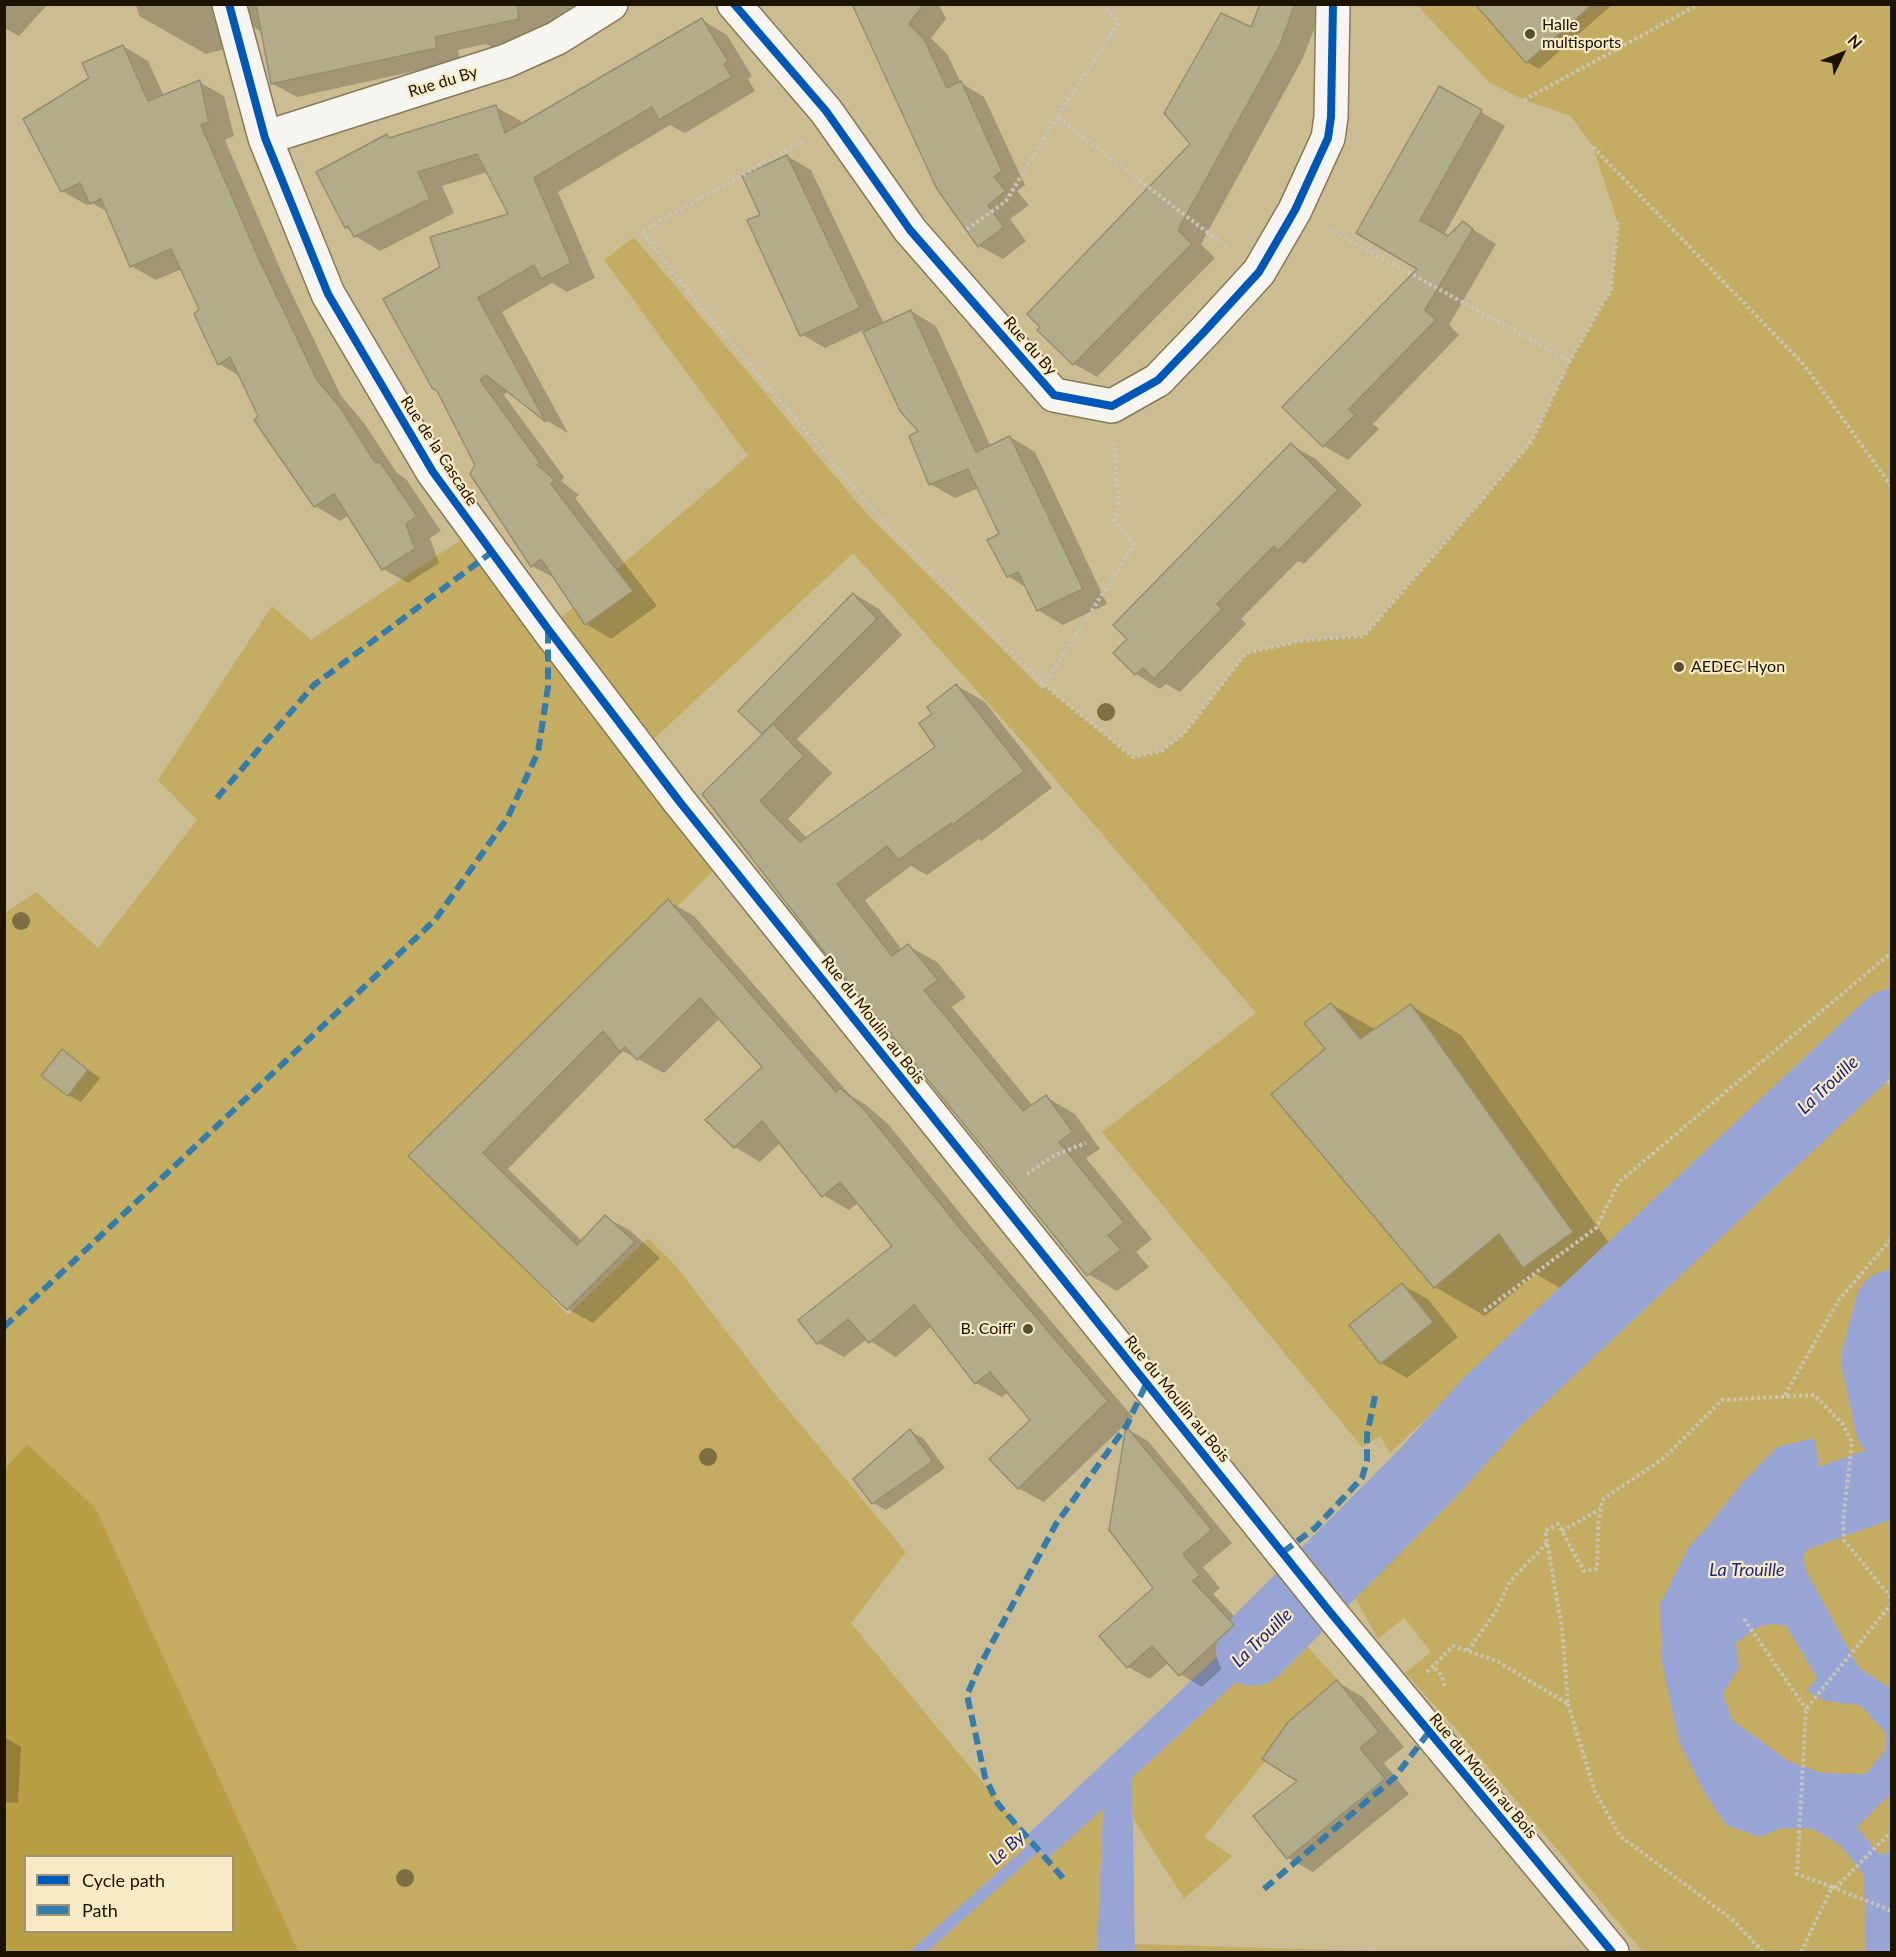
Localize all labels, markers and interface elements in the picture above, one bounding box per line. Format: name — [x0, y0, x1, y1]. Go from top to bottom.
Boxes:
place label: Halle multisports — [1542, 15, 1621, 53]
north arrow — [1812, 24, 1872, 84]
marker: Halle multisports — [1523, 27, 1537, 41]
text: N — [1844, 30, 1867, 52]
street label: Rue du By — [406, 62, 480, 102]
street label: Rue du By — [999, 313, 1061, 379]
street label: Rue de la Cascade — [396, 392, 482, 510]
place label: AEDEC Hyon — [1691, 657, 1785, 677]
marker: AEDEC Hyon — [1672, 660, 1686, 674]
street label: Rue du Moulin au Bois — [817, 952, 929, 1088]
water label: La Trouille — [1793, 1051, 1863, 1119]
place label: B. Coiff' — [960, 1319, 1016, 1339]
marker: B. Coiff' — [1021, 1322, 1035, 1336]
street label: Rue du Moulin au Bois — [1120, 1332, 1234, 1466]
water label: La Trouille — [1709, 1559, 1785, 1581]
water label: La Trouille — [1227, 1604, 1297, 1672]
street label: Rue du Moulin au Bois — [1425, 1710, 1541, 1842]
water label: Le By — [985, 1827, 1029, 1869]
legend — [24, 1855, 234, 1933]
text: Cycle path — [82, 1869, 165, 1891]
text: Path — [82, 1899, 118, 1921]

